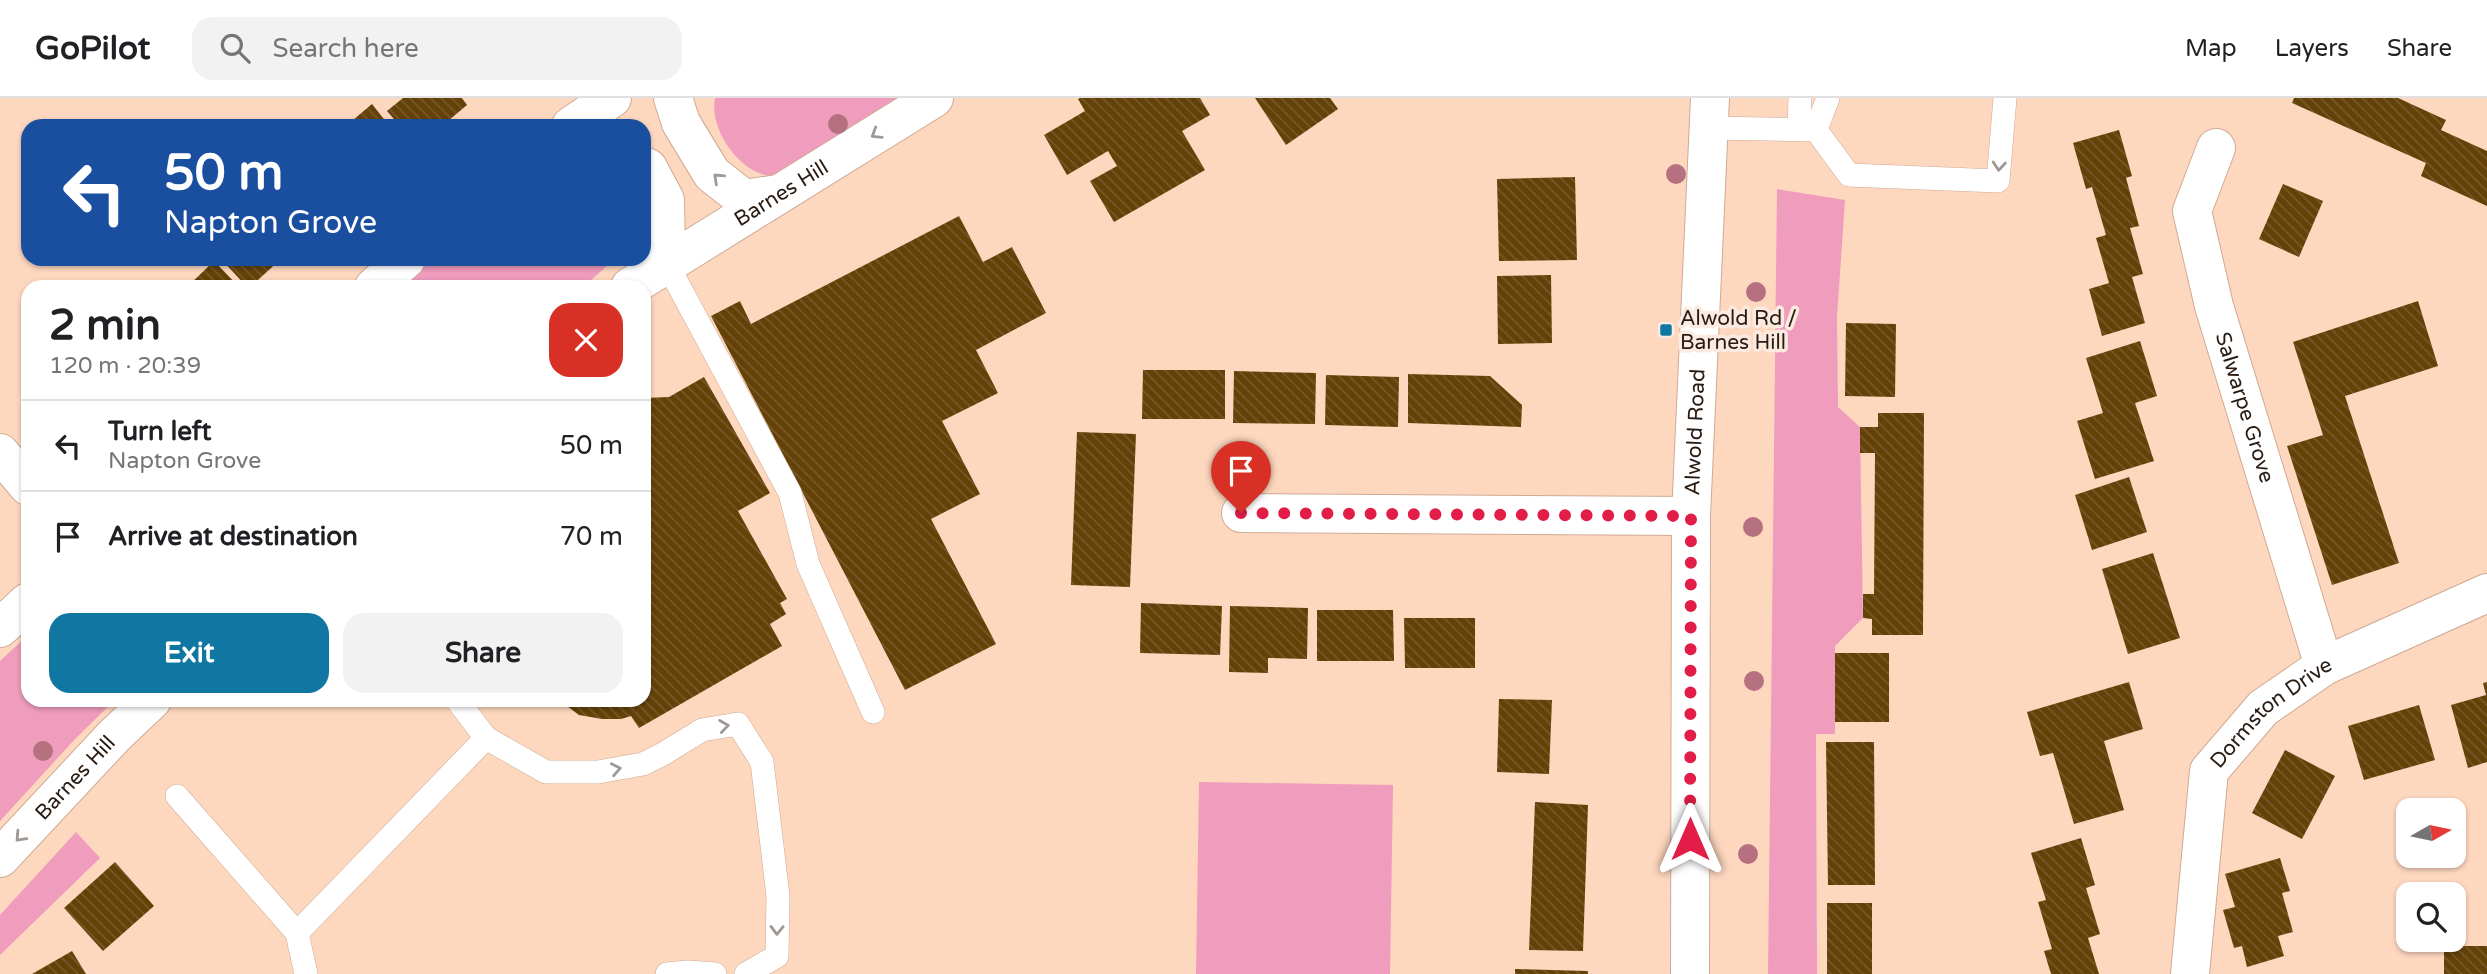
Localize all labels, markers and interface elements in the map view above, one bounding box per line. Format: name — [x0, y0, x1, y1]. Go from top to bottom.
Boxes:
search box — [192, 17, 682, 80]
text: GoPilot — [35, 29, 150, 68]
icon: search — [216, 29, 254, 67]
text: Search here — [272, 33, 419, 64]
text: Map — [2185, 34, 2237, 63]
text: Layers — [2275, 34, 2349, 63]
text: Share — [2387, 34, 2452, 63]
one-way arrow — [870, 126, 883, 139]
text: 50 m — [164, 144, 283, 203]
icon: left — [49, 147, 140, 238]
street label: Barnes Hill — [730, 155, 833, 232]
one-way arrow — [1992, 161, 2007, 172]
one-way arrow — [713, 173, 726, 186]
text: Napton Grove — [164, 204, 377, 242]
text: 2 min — [49, 300, 161, 351]
button: close — [549, 303, 623, 377]
place label: Alwold Rd / Barnes Hill — [1680, 306, 1797, 355]
marker: Alwold Rd / Barnes Hill — [1658, 322, 1674, 338]
street label: Salwarpe Grove — [2210, 329, 2279, 486]
text: 120 m · 20:39 — [49, 352, 201, 380]
street label: Alwold Road — [1680, 368, 1711, 496]
text: Turn left — [108, 416, 211, 447]
icon: left — [49, 427, 87, 465]
text: 50 m — [560, 430, 623, 461]
pin — [1211, 441, 1271, 513]
text: Napton Grove — [108, 447, 261, 475]
icon: arrive — [1222, 452, 1260, 490]
icon: arrive — [49, 518, 87, 556]
text: Arrive at destination — [108, 521, 358, 552]
text: 70 m — [560, 521, 623, 552]
button: Exit — [49, 613, 329, 693]
button: Share — [343, 613, 623, 693]
street label: Dormston Drive — [2205, 652, 2336, 773]
one-way arrow — [718, 719, 730, 734]
street label: Barnes Hill — [30, 731, 121, 825]
one-way arrow — [611, 762, 622, 777]
north arrow — [2396, 798, 2466, 868]
map controls — [2396, 798, 2466, 952]
position arrow — [1653, 802, 1727, 876]
one-way arrow — [15, 829, 28, 842]
button: search — [2396, 882, 2466, 952]
one-way arrow — [769, 925, 785, 936]

